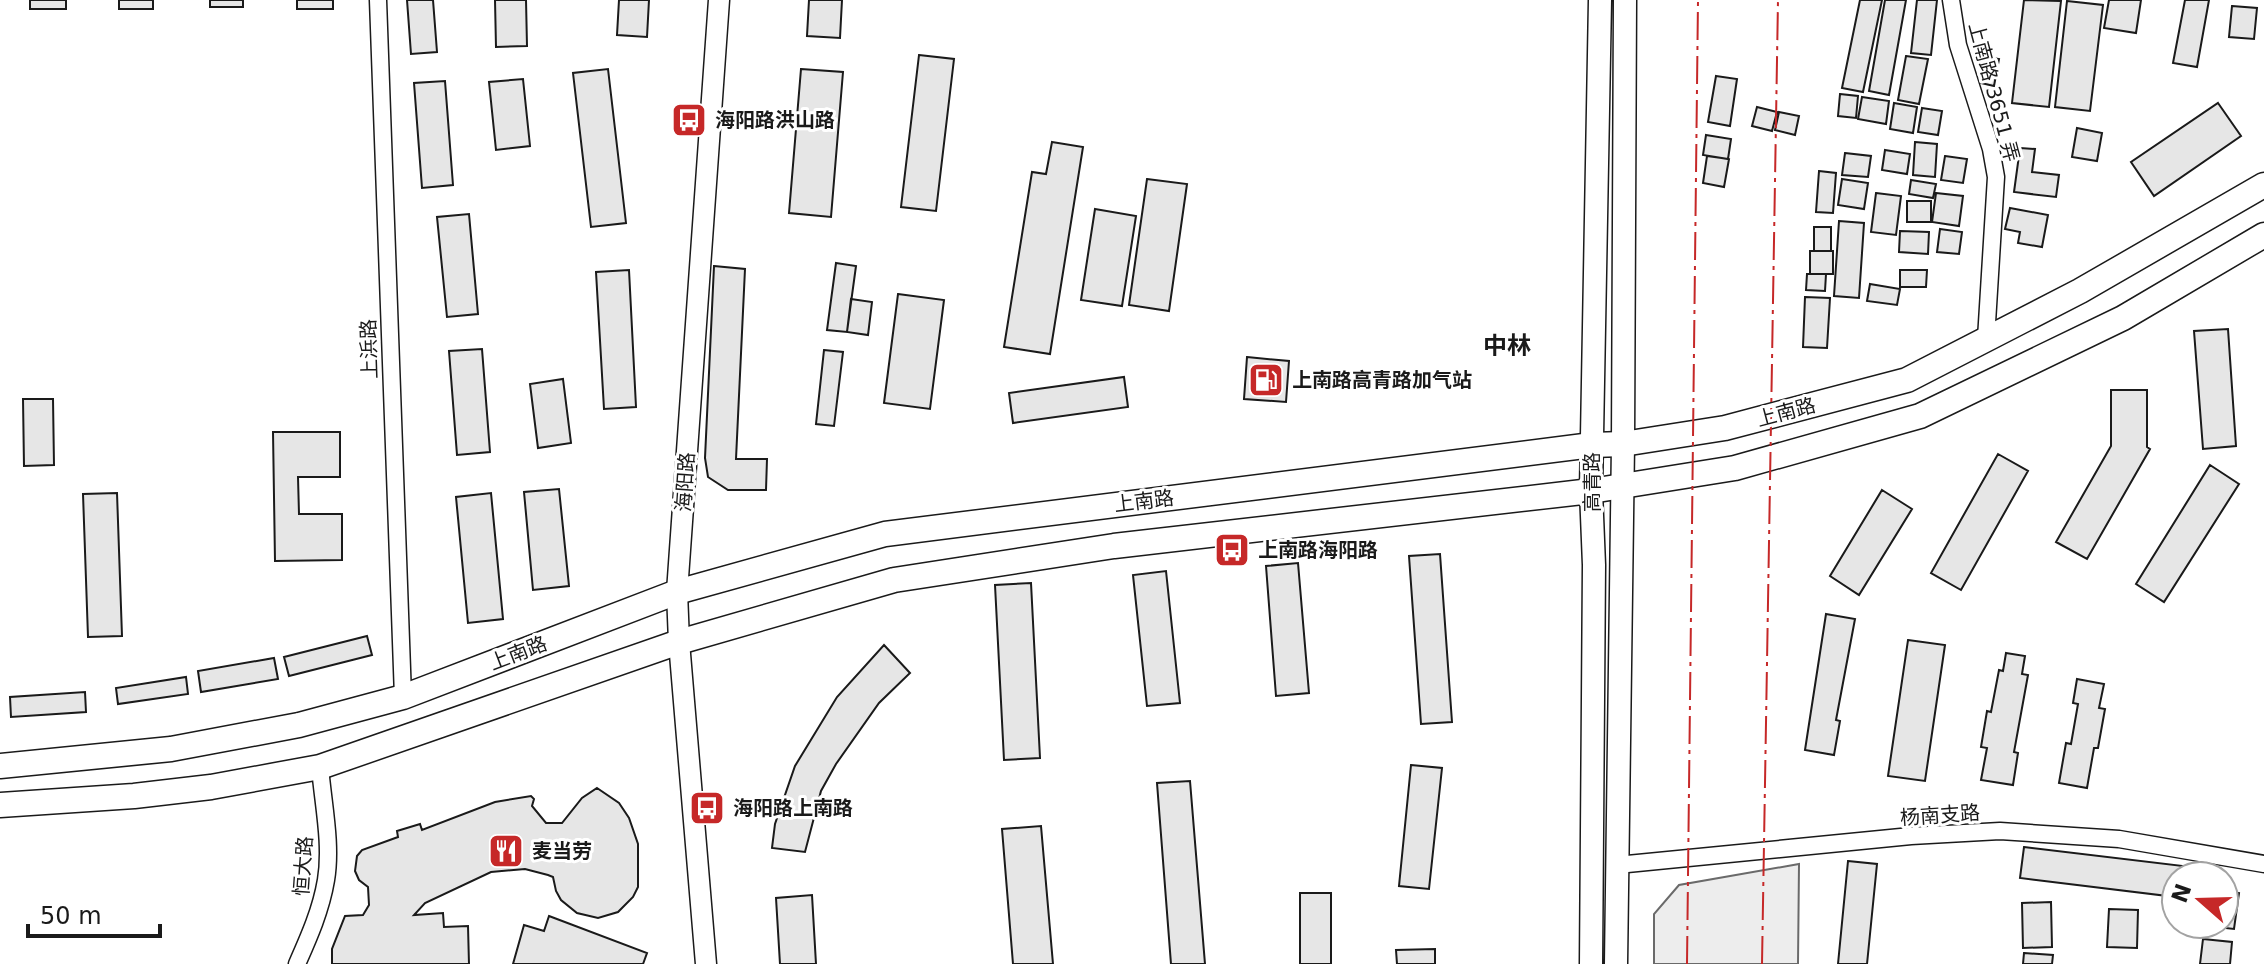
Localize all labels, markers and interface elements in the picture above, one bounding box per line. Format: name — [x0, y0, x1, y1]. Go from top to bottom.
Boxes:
street label: 上南路 3651 弄 — [1964, 20, 2024, 164]
bus stop icon: 海阳路洪山路 — [670, 101, 708, 139]
place label: 海阳路洪山路 — [715, 108, 835, 132]
street label: 上浜路 — [356, 319, 382, 379]
district label: 中林 — [1483, 332, 1531, 360]
fuel station icon: 上南路高青路加气站 — [1247, 361, 1285, 399]
place label: 上南路高青路加气站 — [1292, 368, 1472, 392]
street label: 上南路 — [1754, 393, 1818, 431]
street label: 海阳路 — [671, 451, 699, 513]
street label: 高青路 — [1580, 452, 1604, 512]
street label: 上南路 — [1113, 485, 1175, 517]
bus stop icon: 上南路海阳路 — [1213, 531, 1251, 569]
place label: 上南路海阳路 — [1258, 538, 1378, 562]
street label: 上南路 — [486, 631, 550, 675]
bus stop icon: 海阳路上南路 — [688, 789, 726, 827]
place label: 海阳路上南路 — [733, 796, 853, 820]
street label: 杨南支路 — [1899, 800, 1981, 830]
restaurant icon: 麦当劳 — [487, 832, 525, 870]
street label: 恒大路 — [289, 835, 317, 897]
place label: 麦当劳 — [532, 839, 592, 863]
north arrow — [2160, 860, 2240, 940]
text: N — [2167, 880, 2197, 906]
scale bar — [28, 888, 160, 938]
text: 50 m — [40, 902, 102, 930]

